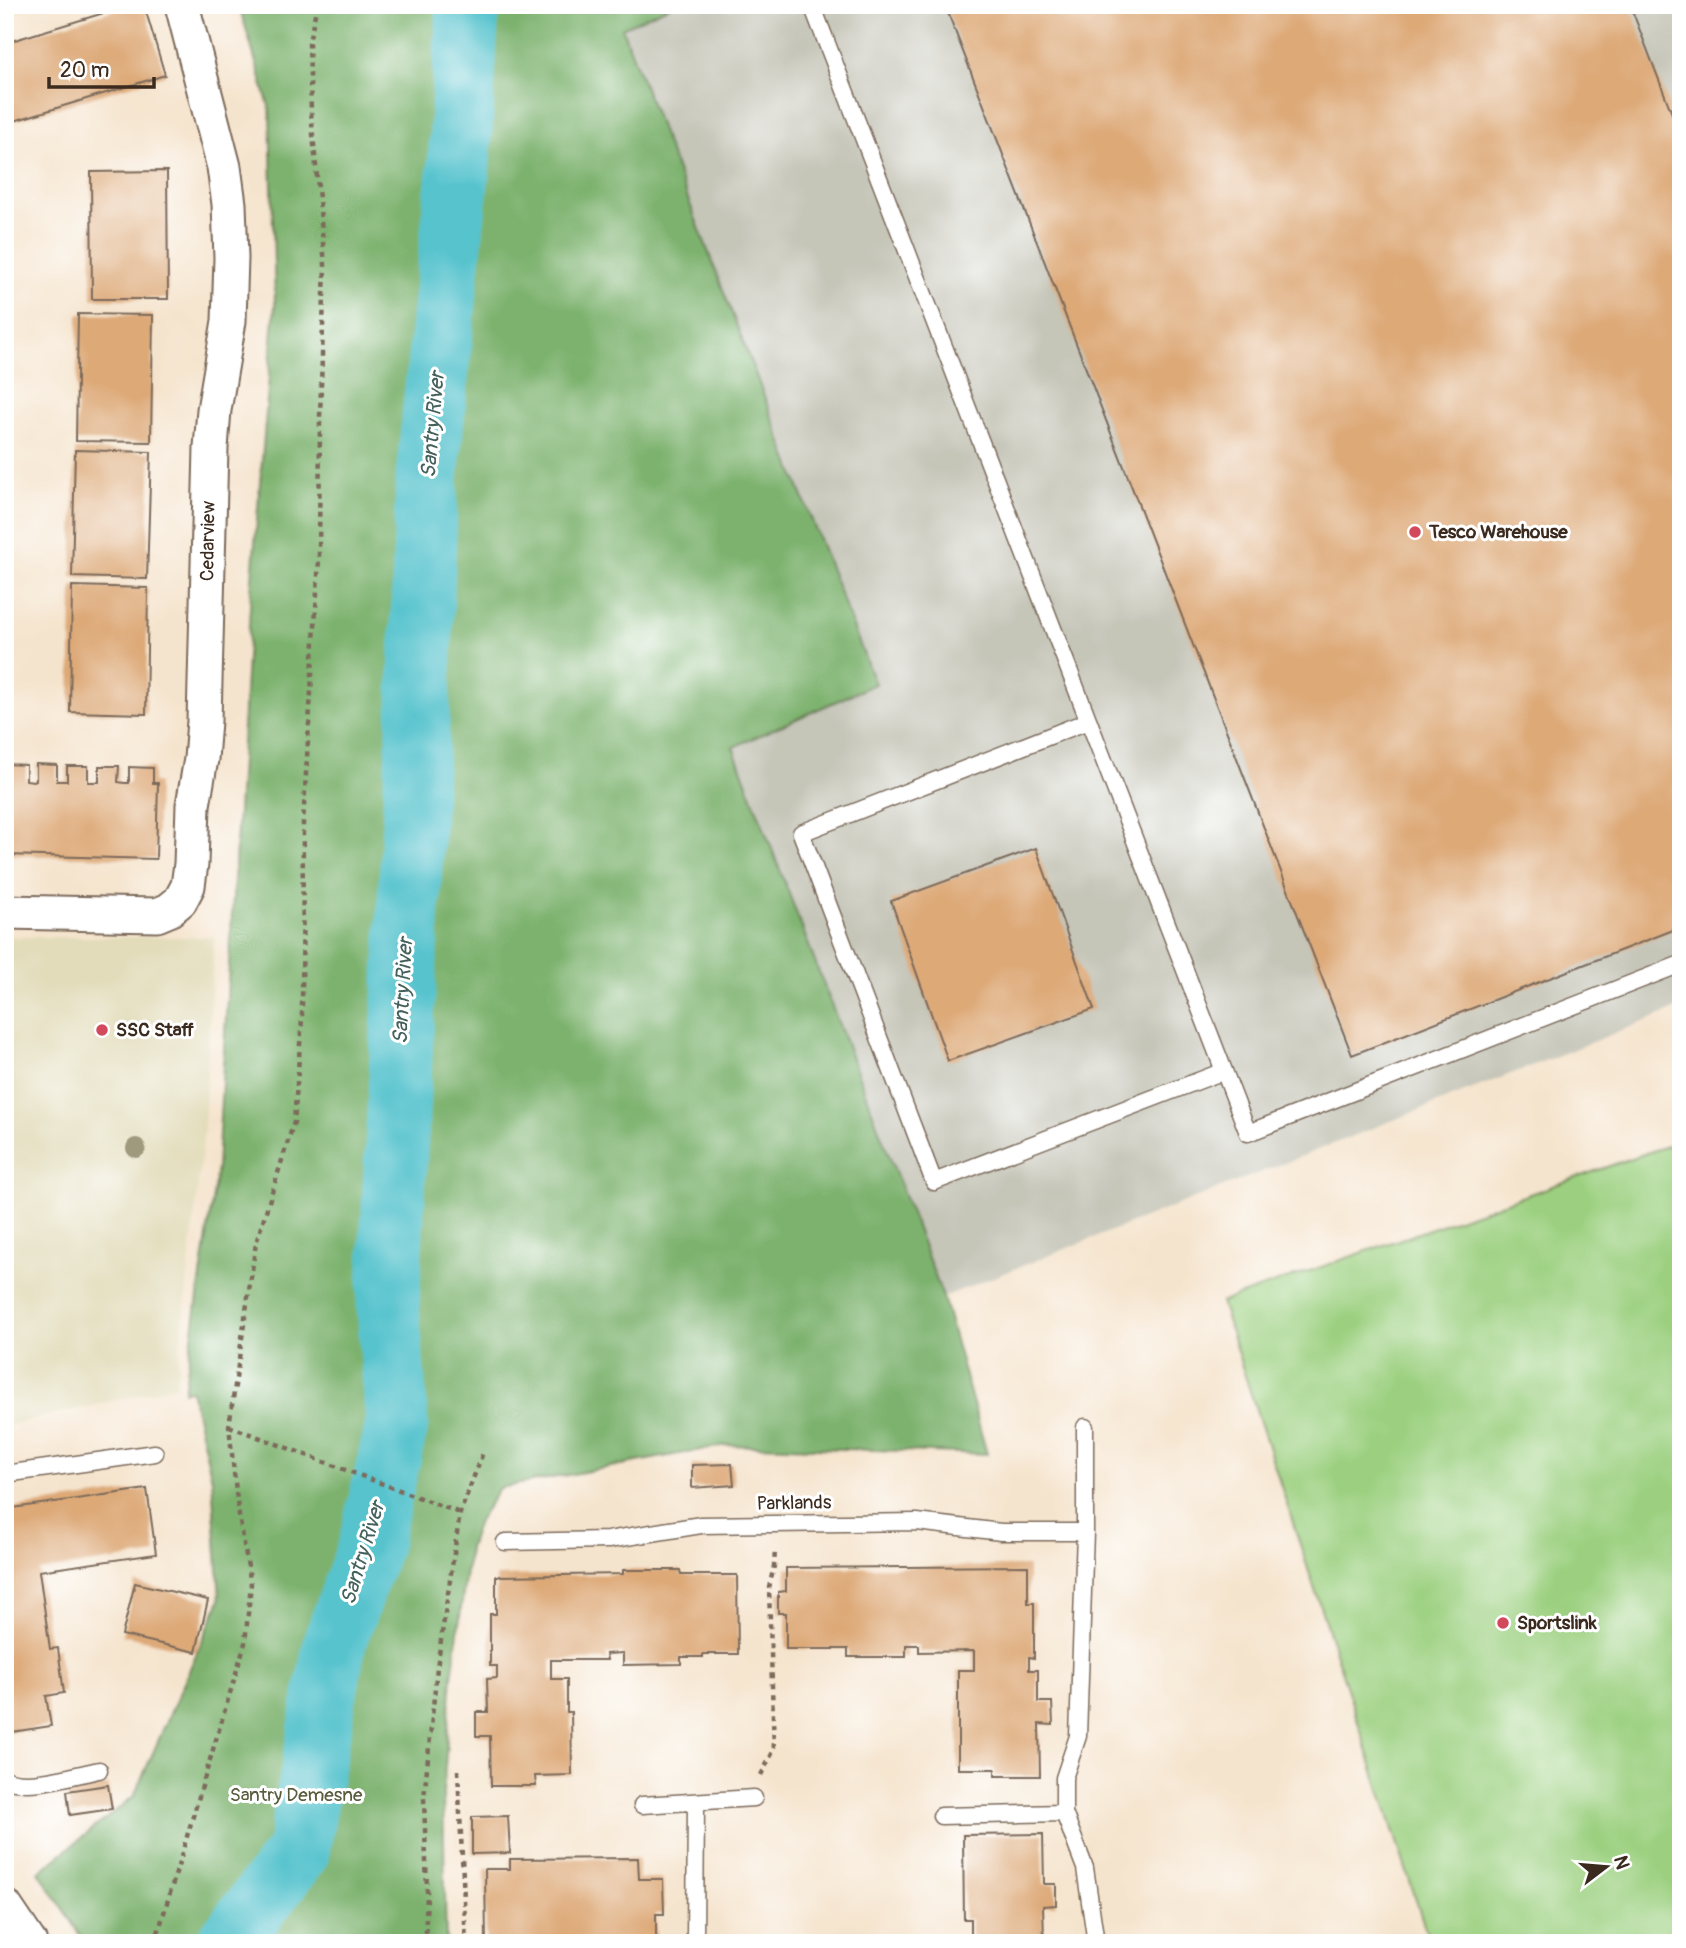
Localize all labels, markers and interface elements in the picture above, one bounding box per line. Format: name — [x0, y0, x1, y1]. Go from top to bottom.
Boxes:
scale bar — [49, 46, 154, 90]
text: 20 m — [60, 57, 109, 84]
water label: Santry River — [415, 368, 451, 479]
street label: Cedarview — [195, 501, 221, 581]
place label: Tesco Warehouse — [1428, 520, 1568, 544]
marker: Tesco Warehouse — [1407, 524, 1423, 540]
water label: Santry River — [387, 935, 419, 1045]
place label: SSC Staff — [116, 1018, 195, 1042]
marker: SSC Staff — [94, 1022, 110, 1038]
street label: Parklands — [756, 1490, 832, 1516]
water label: Santry River — [335, 1496, 392, 1608]
place label: Sportslink — [1517, 1611, 1598, 1635]
marker: Sportslink — [1495, 1615, 1511, 1631]
park label: Santry Demesne — [230, 1783, 363, 1807]
north arrow — [1570, 1832, 1640, 1902]
text: N — [1608, 1853, 1635, 1872]

